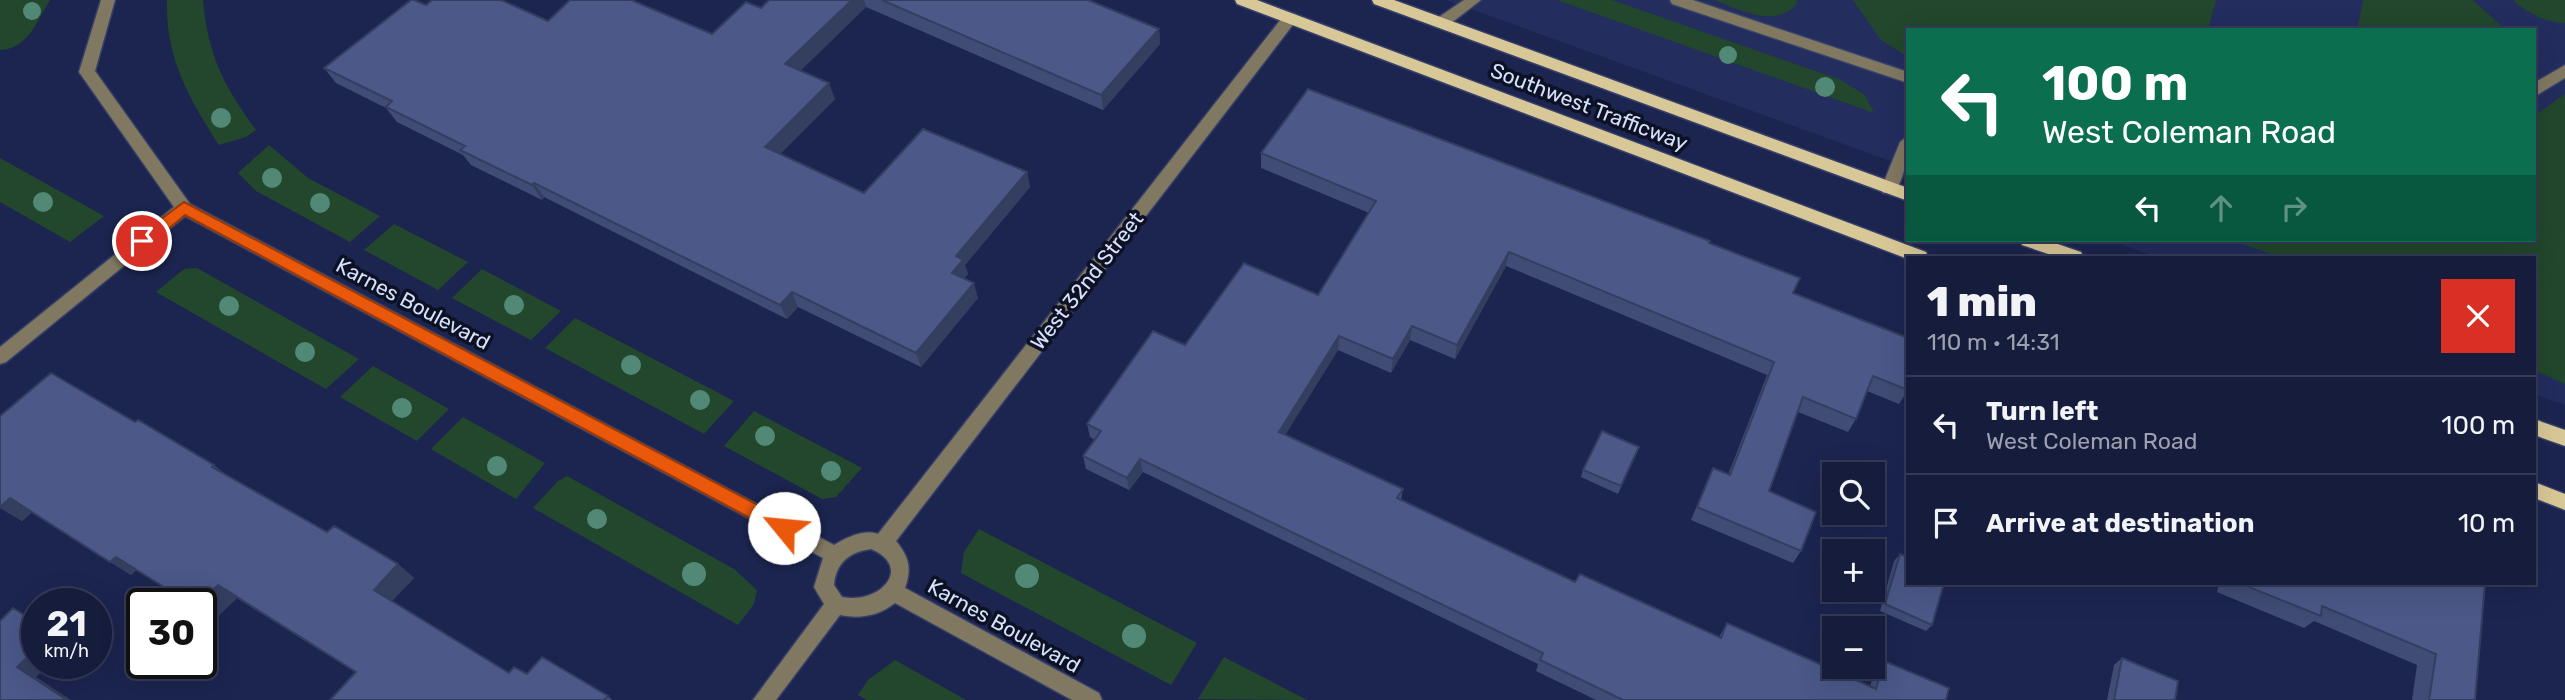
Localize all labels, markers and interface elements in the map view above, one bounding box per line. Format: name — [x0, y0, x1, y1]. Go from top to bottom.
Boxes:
text: 100 m — [2042, 54, 2188, 112]
icon: left — [1927, 56, 2018, 147]
street label: Southwest Trafficway — [1487, 57, 1692, 156]
text: West Coleman Road — [2042, 113, 2336, 151]
icon: left — [2129, 189, 2167, 227]
icon: ahead — [2202, 189, 2240, 227]
icon: right — [2275, 189, 2313, 227]
street label: West 32nd Street — [1025, 207, 1148, 355]
pin — [112, 211, 172, 271]
icon: arrive — [123, 222, 161, 260]
street label: Karnes Boulevard — [332, 252, 494, 355]
text: 1 min — [1927, 277, 2037, 327]
button: close — [2441, 279, 2515, 353]
text: 110 m · 14:31 — [1927, 328, 2060, 356]
text: Turn left — [1986, 396, 2098, 427]
icon: left — [1927, 406, 1965, 444]
text: 100 m — [2441, 410, 2515, 441]
text: West Coleman Road — [1986, 427, 2197, 455]
map controls — [1822, 462, 1885, 679]
button: search — [1822, 462, 1885, 525]
position arrow — [747, 491, 821, 565]
icon: arrive — [1927, 504, 1965, 542]
text: Arrive at destination — [1986, 508, 2254, 539]
text: 10 m — [2458, 508, 2515, 539]
button: + — [1822, 539, 1885, 602]
street label: Karnes Boulevard — [924, 573, 1085, 678]
speed limit sign: 30 — [126, 588, 217, 679]
text: 21 — [46, 603, 87, 645]
button: − — [1822, 616, 1885, 679]
text: km/h — [44, 640, 89, 662]

